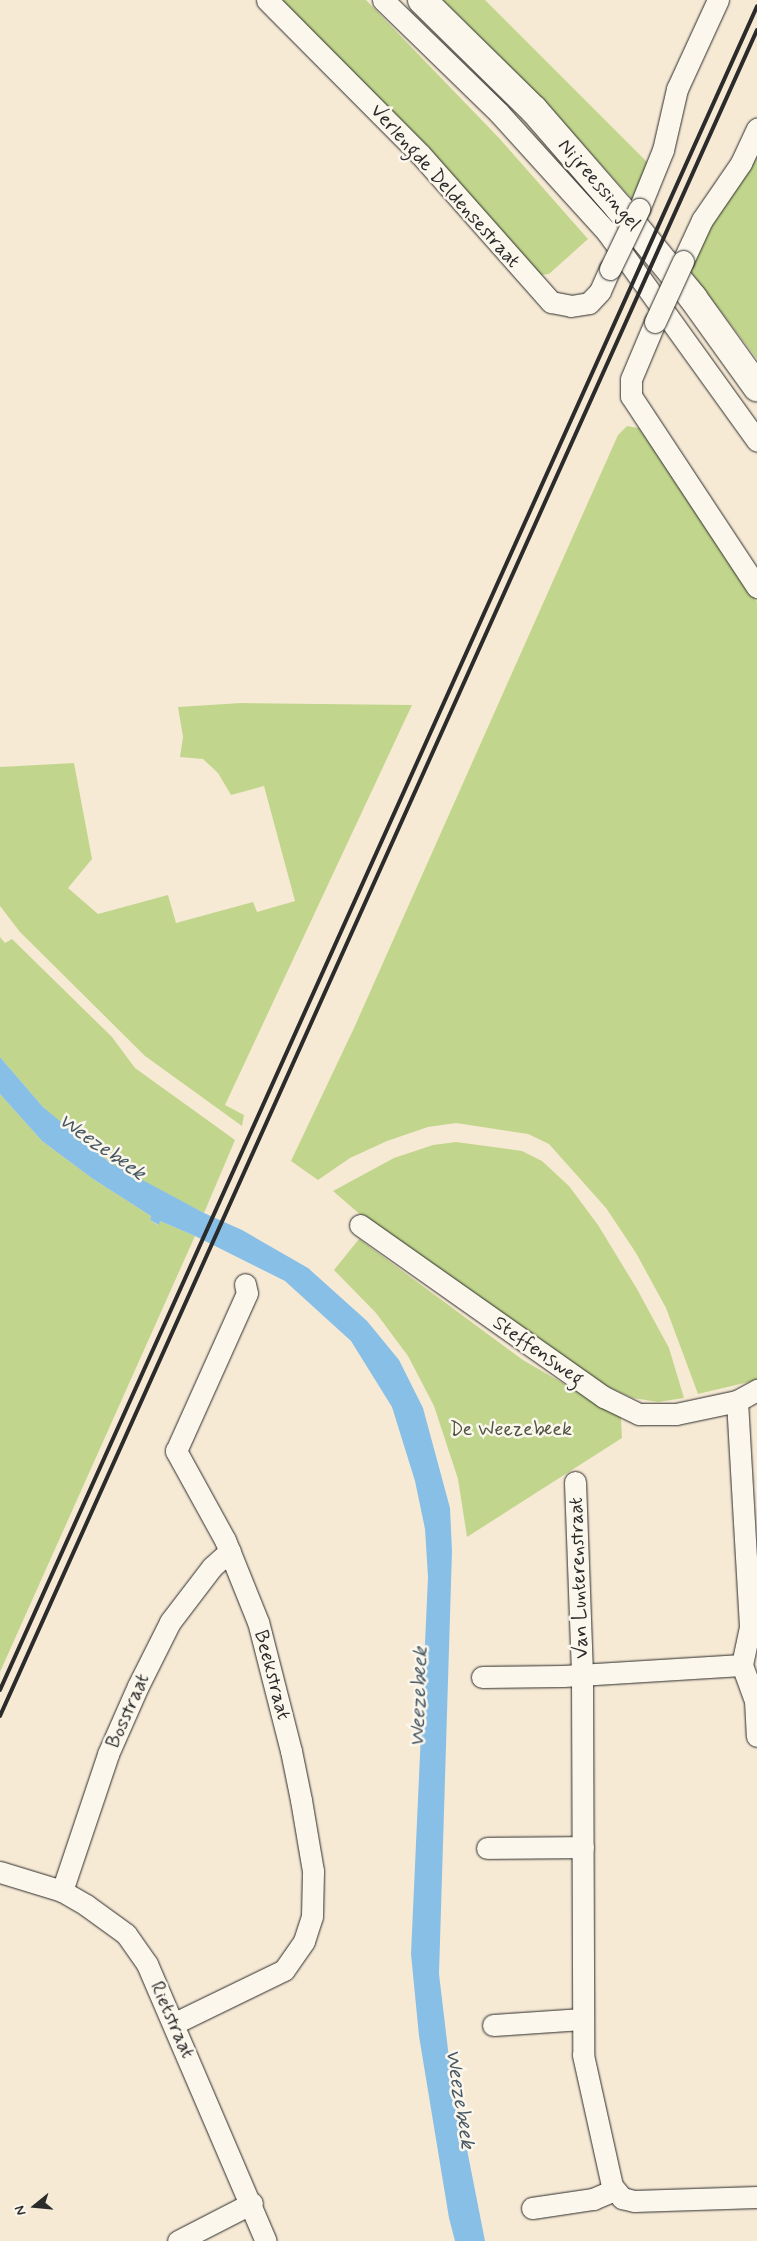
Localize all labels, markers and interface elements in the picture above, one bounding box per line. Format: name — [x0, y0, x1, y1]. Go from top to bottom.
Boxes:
street label: Verlengde Deldensestraat — [365, 99, 525, 273]
street label: Nijreessingel — [553, 134, 645, 236]
water label: Weezebeek — [54, 1108, 150, 1186]
street label: Steffensweg — [488, 1311, 588, 1391]
park label: De Weezebeek — [449, 1417, 573, 1441]
street label: Van Lunterenstraat — [564, 1494, 594, 1662]
street label: Beekstraat — [249, 1628, 295, 1722]
water label: Weezebeek — [405, 1646, 433, 1748]
street label: Bosstraat — [101, 1670, 155, 1752]
street label: Rietstraat — [144, 1978, 200, 2062]
water label: Weezebeek — [440, 2047, 480, 2151]
north arrow — [10, 2181, 60, 2231]
text: N — [11, 2203, 31, 2217]

